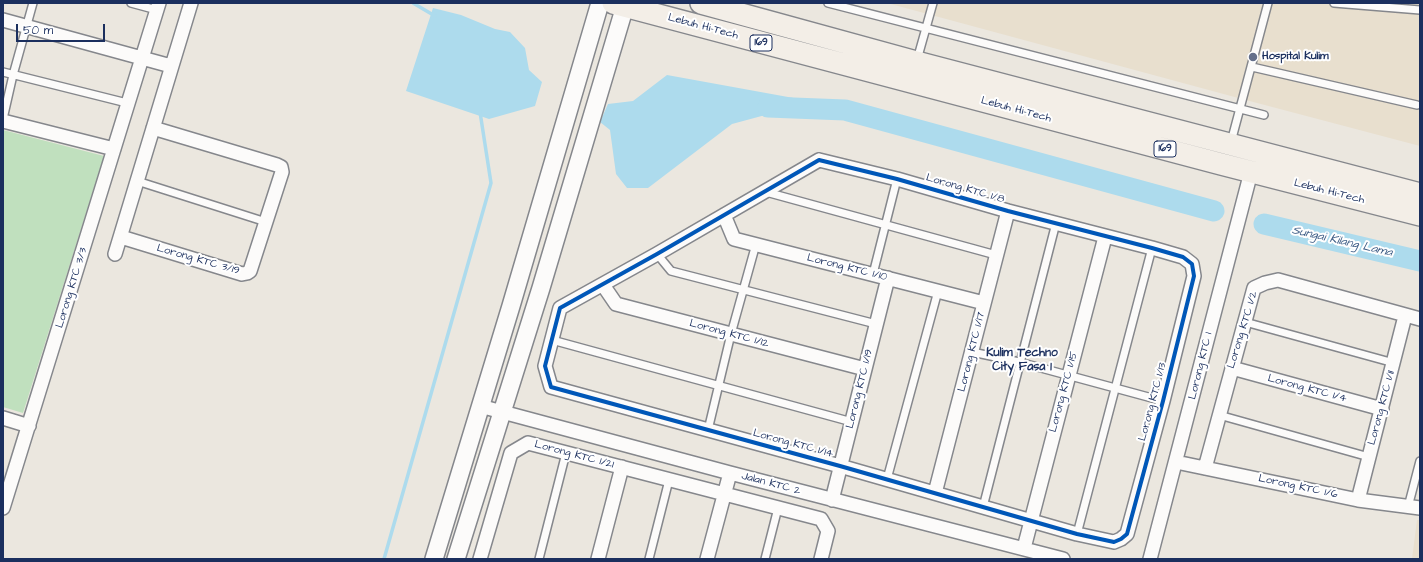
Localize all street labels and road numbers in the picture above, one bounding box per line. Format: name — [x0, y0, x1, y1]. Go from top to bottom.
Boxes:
street label: Lebuh Hi-Tech — [666, 11, 740, 43]
road number: 169 — [750, 35, 772, 51]
street label: Lebuh Hi-Tech — [979, 94, 1053, 126]
road number: 169 — [1154, 141, 1176, 157]
street label: Lorong KTC 1/8 — [924, 172, 1006, 206]
street label: Lebuh Hi-Tech — [1292, 177, 1366, 207]
street label: Lorong KTC 3/19 — [155, 242, 241, 278]
street label: Lorong KTC 3/3 — [53, 246, 91, 330]
street label: Lorong KTC 1/10 — [806, 252, 888, 284]
street label: Lorong KTC 1/2 — [1225, 290, 1261, 370]
street label: Lorong KTC 1/17 — [956, 311, 988, 393]
street label: Lorong KTC 1/12 — [688, 317, 770, 351]
street label: Lorong KTC 1 — [1186, 331, 1216, 401]
street label: Lorong KTC 1/19 — [844, 348, 876, 430]
street label: Lorong KTC 1/15 — [1047, 350, 1081, 434]
street label: Lorong KTC 1/13 — [1136, 361, 1170, 443]
street label: Lorong KTC 1/11 — [1366, 369, 1398, 447]
street label: Lorong KTC 1/4 — [1266, 372, 1348, 406]
street label: Lorong KTC 1/14 — [751, 427, 835, 461]
street label: Lorong KTC 1/21 — [533, 438, 615, 472]
street label: Jalan KTC 2 — [740, 470, 802, 498]
street label: Lorong KTC 1/6 — [1257, 472, 1339, 502]

